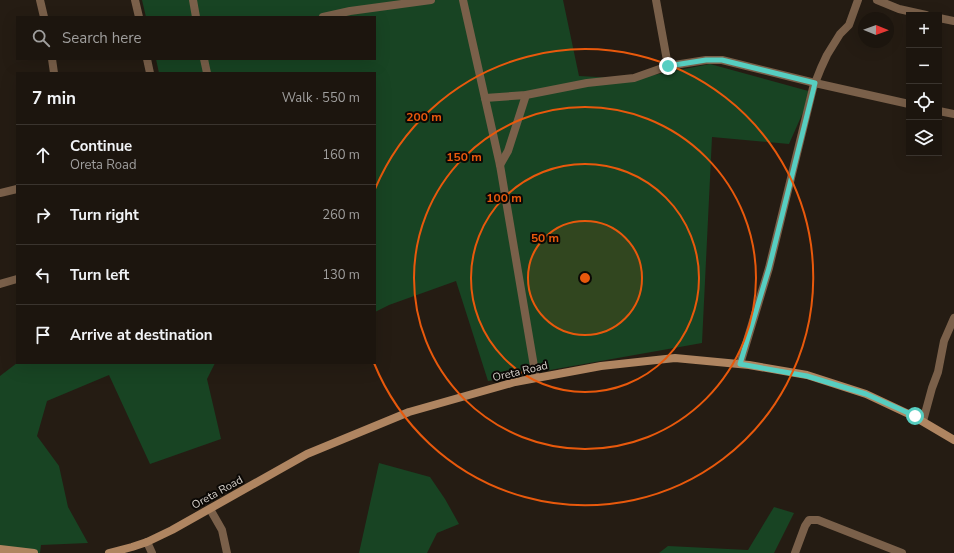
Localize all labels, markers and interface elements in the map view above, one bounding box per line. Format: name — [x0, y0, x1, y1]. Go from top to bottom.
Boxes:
north arrow — [858, 12, 894, 48]
map controls — [906, 12, 942, 156]
button: + — [906, 12, 942, 48]
search box — [16, 16, 376, 60]
icon: search — [30, 27, 52, 49]
text: Search here — [62, 28, 142, 48]
button: − — [906, 48, 942, 84]
route end — [659, 57, 677, 75]
button: locate — [906, 84, 942, 120]
text: 7 min — [32, 87, 76, 110]
text: Walk · 550 m — [282, 89, 360, 107]
text: 200 m — [406, 109, 442, 125]
button: layers — [906, 120, 942, 156]
text: Continue — [70, 136, 132, 156]
icon: ahead — [32, 144, 54, 166]
text: 160 m — [322, 146, 360, 164]
text: 150 m — [446, 149, 482, 165]
text: Oreta Road — [70, 156, 136, 174]
text: 100 m — [486, 190, 522, 206]
icon: right — [32, 204, 54, 226]
text: Turn right — [70, 205, 139, 225]
text: 260 m — [322, 206, 360, 224]
text: 50 m — [531, 230, 559, 246]
icon: left — [32, 264, 54, 286]
text: Turn left — [70, 265, 129, 285]
text: 130 m — [322, 266, 360, 284]
centre of rings — [578, 271, 592, 285]
icon: arrive — [32, 324, 54, 346]
text: Arrive at destination — [70, 325, 213, 345]
street label: Oreta Road — [491, 358, 549, 385]
route start — [906, 407, 924, 425]
street label: Oreta Road — [189, 472, 245, 513]

